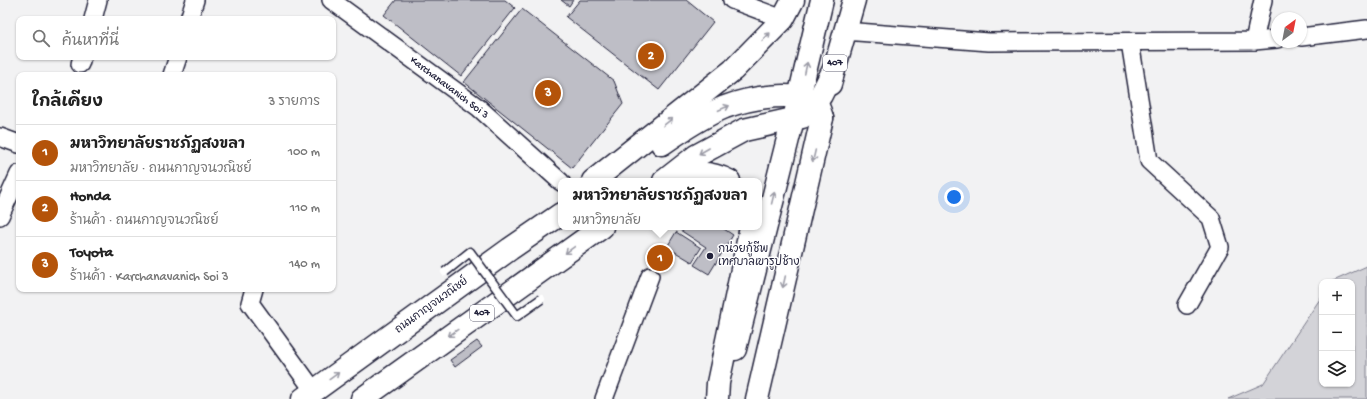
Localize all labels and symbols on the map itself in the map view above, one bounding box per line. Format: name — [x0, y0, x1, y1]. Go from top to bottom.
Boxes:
north arrow — [1271, 12, 1307, 48]
one-way arrow — [761, 32, 771, 42]
pin: 2 — [638, 41, 664, 71]
street label: Karchanavanich Soi 3 — [407, 54, 491, 122]
road number: 407 — [823, 55, 847, 71]
one-way arrow — [802, 62, 810, 75]
pin: 3 — [535, 78, 561, 108]
one-way arrow — [717, 104, 729, 112]
one-way arrow — [662, 117, 673, 126]
one-way arrow — [699, 148, 711, 156]
one-way arrow — [809, 149, 817, 162]
your location — [944, 187, 964, 207]
one-way arrow — [770, 192, 777, 205]
place label: กน่วยกู้ชีพ เทศบาลเขารูปช้าง — [718, 240, 800, 270]
pin: 1 — [647, 243, 673, 273]
one-way arrow — [565, 246, 576, 254]
marker: กน่วยกู้ชีพ เทศบาลเขารูปช้าง — [705, 251, 715, 261]
street label: ถนนกาญจนวณิชย์ — [391, 272, 471, 336]
one-way arrow — [779, 275, 787, 288]
road number: 407 — [470, 305, 494, 321]
one-way arrow — [447, 329, 458, 337]
one-way arrow — [329, 372, 340, 380]

